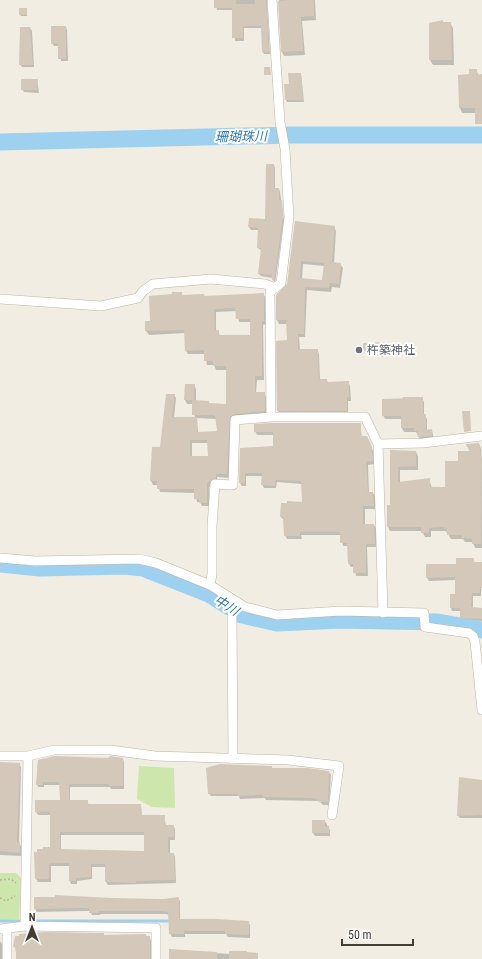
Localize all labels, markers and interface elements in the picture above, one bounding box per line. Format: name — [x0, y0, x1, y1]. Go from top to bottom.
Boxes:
water label: 珊瑚珠川 — [215, 129, 269, 144]
place label: 杵築神社 — [367, 343, 415, 357]
marker: 杵築神社 — [354, 345, 364, 355]
water label: 中川 — [212, 592, 243, 620]
north arrow — [12, 907, 52, 947]
text: N — [29, 911, 36, 924]
scale bar — [342, 921, 413, 947]
text: 50 m — [348, 928, 372, 942]

